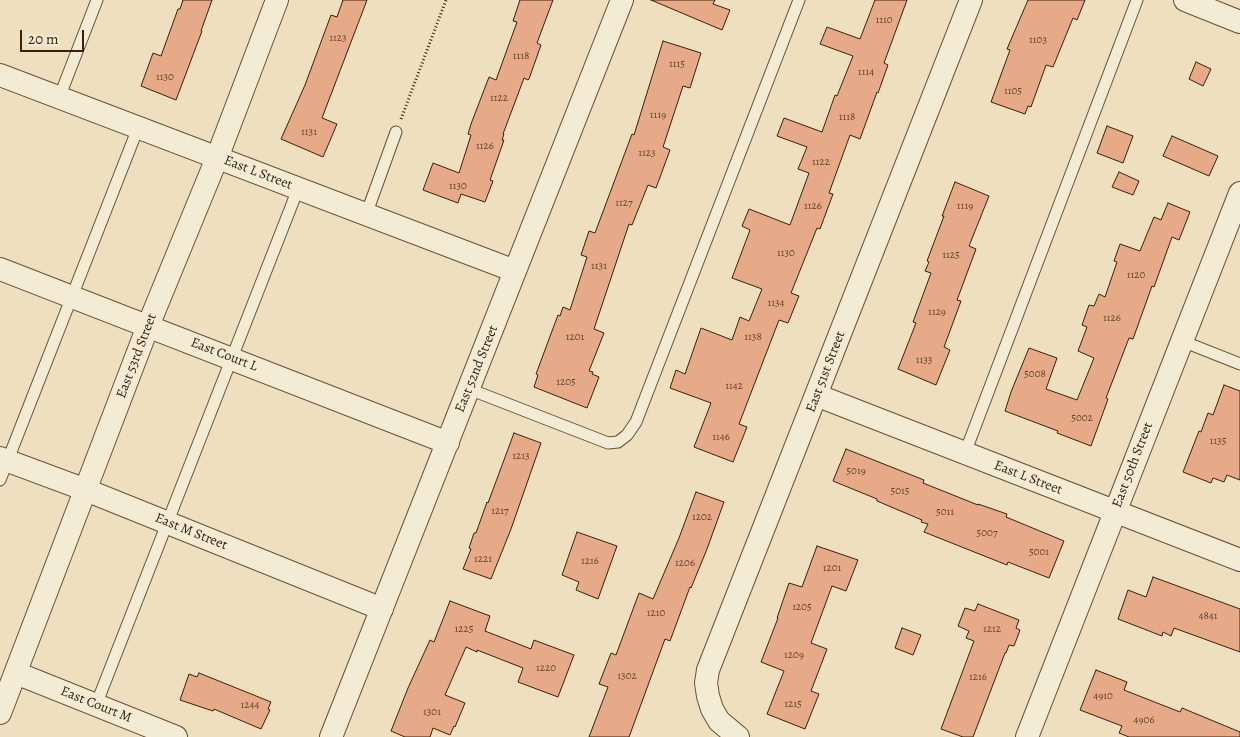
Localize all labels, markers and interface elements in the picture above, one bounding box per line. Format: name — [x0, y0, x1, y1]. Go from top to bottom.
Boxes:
house number: 1110 — [875, 13, 893, 27]
scale bar — [22, 20, 86, 52]
text: 20 m — [28, 29, 59, 49]
house number: 1123 — [329, 31, 347, 45]
house number: 1103 — [1029, 33, 1047, 47]
house number: 1118 — [513, 49, 529, 63]
house number: 1115 — [669, 57, 685, 71]
house number: 1114 — [858, 65, 874, 79]
house number: 1130 — [156, 70, 174, 84]
house number: 1105 — [1004, 84, 1022, 98]
house number: 1122 — [490, 91, 508, 105]
house number: 1119 — [650, 108, 666, 122]
house number: 1118 — [839, 110, 855, 124]
house number: 1131 — [301, 125, 317, 139]
house number: 1126 — [476, 139, 494, 153]
house number: 1123 — [638, 146, 656, 160]
street label: East L Street — [221, 152, 295, 194]
house number: 1122 — [812, 155, 830, 169]
house number: 1130 — [449, 179, 467, 193]
house number: 1127 — [615, 196, 633, 210]
house number: 1126 — [804, 199, 822, 213]
house number: 1119 — [957, 199, 973, 213]
house number: 1130 — [777, 246, 795, 260]
house number: 1125 — [942, 248, 960, 262]
house number: 1131 — [591, 259, 607, 273]
house number: 1120 — [1127, 268, 1145, 282]
house number: 1134 — [767, 296, 785, 310]
house number: 1129 — [928, 305, 946, 319]
street label: East 53rd Street — [113, 311, 161, 401]
house number: 1126 — [1103, 311, 1121, 325]
street label: East 52nd Street — [452, 323, 502, 415]
street label: East 51st Street — [803, 329, 849, 415]
house number: 1201 — [566, 330, 584, 344]
house number: 1138 — [744, 330, 762, 344]
street label: East Court L — [188, 335, 260, 375]
house number: 1133 — [916, 353, 932, 367]
house number: 5008 — [1024, 367, 1046, 381]
house number: 1205 — [556, 375, 576, 389]
house number: 1142 — [725, 379, 743, 393]
house number: 5002 — [1071, 411, 1093, 425]
street label: East 50th Street — [1109, 420, 1157, 510]
house number: 1146 — [712, 430, 730, 444]
house number: 1135 — [1210, 434, 1226, 448]
house number: 1213 — [512, 449, 530, 463]
street label: East L Street — [991, 457, 1065, 499]
house number: 5019 — [846, 464, 866, 478]
house number: 5015 — [890, 484, 910, 498]
house number: 1217 — [491, 504, 509, 518]
house number: 5011 — [936, 505, 954, 519]
street label: East M Street — [152, 510, 230, 554]
house number: 1202 — [692, 510, 712, 524]
house number: 5007 — [976, 526, 998, 540]
house number: 5001 — [1029, 545, 1049, 559]
house number: 1221 — [474, 552, 492, 566]
house number: 1216 — [581, 554, 599, 568]
house number: 1206 — [675, 556, 695, 570]
house number: 1201 — [823, 561, 841, 575]
house number: 1205 — [792, 600, 812, 614]
house number: 1210 — [647, 606, 665, 620]
house number: 4841 — [1198, 609, 1218, 623]
house number: 1225 — [455, 622, 473, 636]
house number: 1212 — [983, 622, 1001, 636]
house number: 1209 — [784, 648, 804, 662]
house number: 1220 — [536, 661, 556, 675]
house number: 1302 — [617, 669, 637, 683]
house number: 1216 — [969, 670, 987, 684]
street label: East Court M — [58, 683, 134, 727]
house number: 4910 — [1093, 689, 1113, 703]
house number: 1215 — [784, 697, 802, 711]
house number: 1244 — [241, 698, 259, 712]
house number: 1301 — [423, 705, 441, 719]
house number: 4906 — [1134, 713, 1154, 727]

